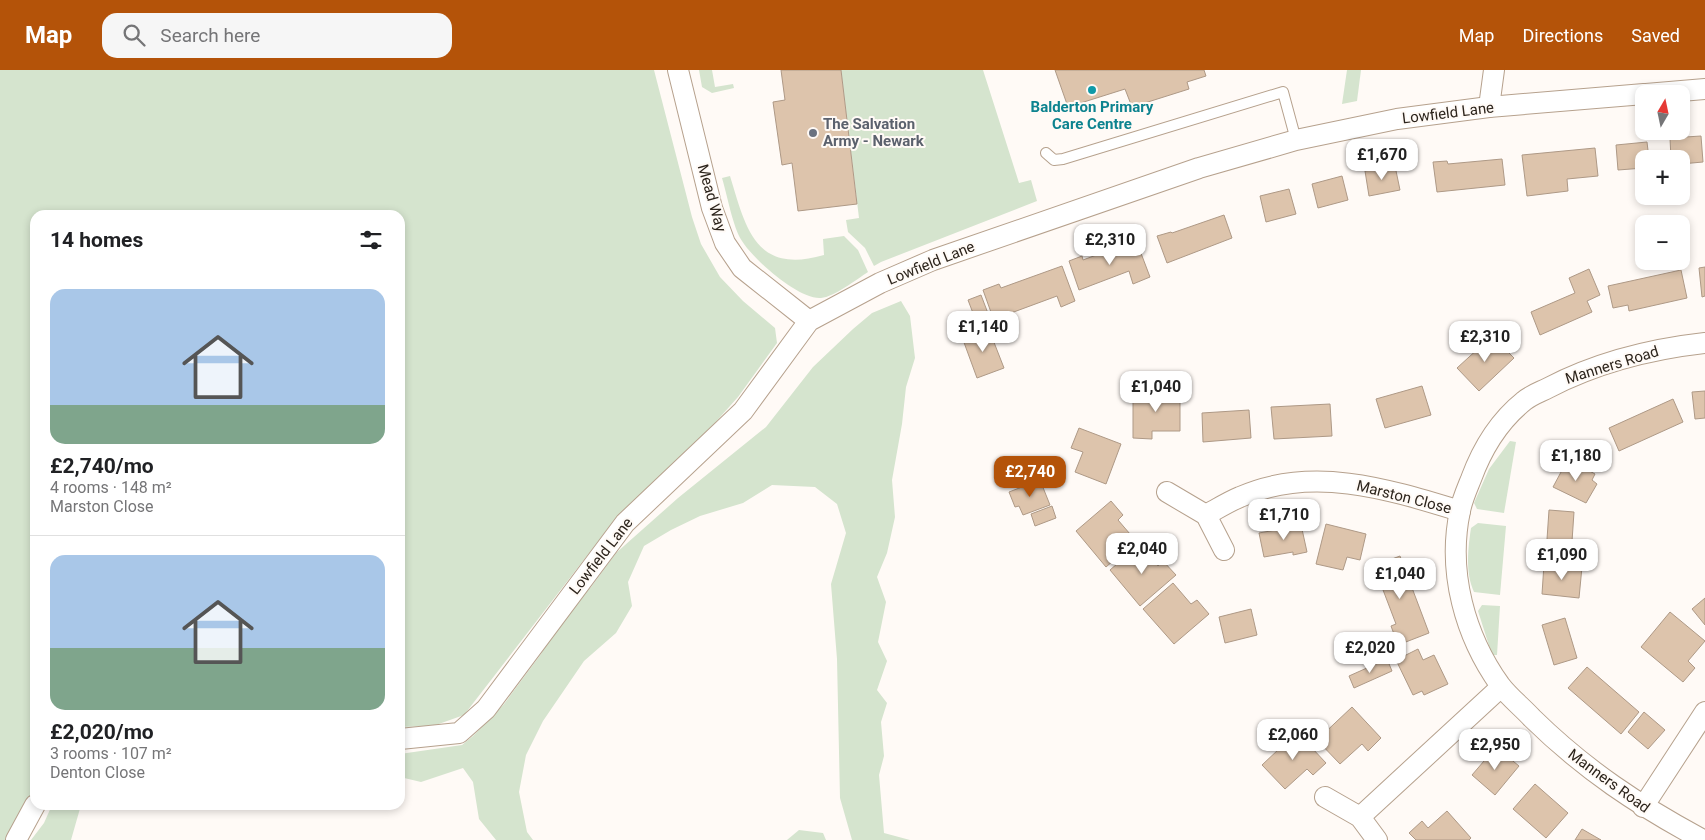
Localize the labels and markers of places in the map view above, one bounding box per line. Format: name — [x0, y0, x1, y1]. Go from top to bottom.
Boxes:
marker: Balderton Primary Care Centre — [1086, 84, 1098, 96]
place label: Balderton Primary Care Centre — [1031, 98, 1154, 133]
place label: The Salvation Army - Newark — [823, 115, 925, 150]
marker: The Salvation Army - Newark — [807, 127, 819, 139]
pin: £1,670 — [1341, 138, 1423, 181]
pin: £2,310 — [1069, 224, 1151, 266]
pin: £1,140 — [942, 310, 1024, 353]
pin: £2,310 — [1444, 320, 1526, 363]
pin: £1,040 — [1115, 370, 1197, 413]
pin: £1,180 — [1535, 440, 1617, 482]
pin: £2,740 — [989, 456, 1071, 498]
pin: £1,710 — [1243, 498, 1325, 541]
pin: £2,040 — [1101, 532, 1183, 575]
pin: £1,090 — [1521, 538, 1603, 581]
pin: £1,040 — [1359, 558, 1441, 600]
pin: £2,020 — [1329, 632, 1411, 674]
pin: £2,060 — [1252, 718, 1334, 761]
pin: £2,950 — [1454, 728, 1536, 771]

